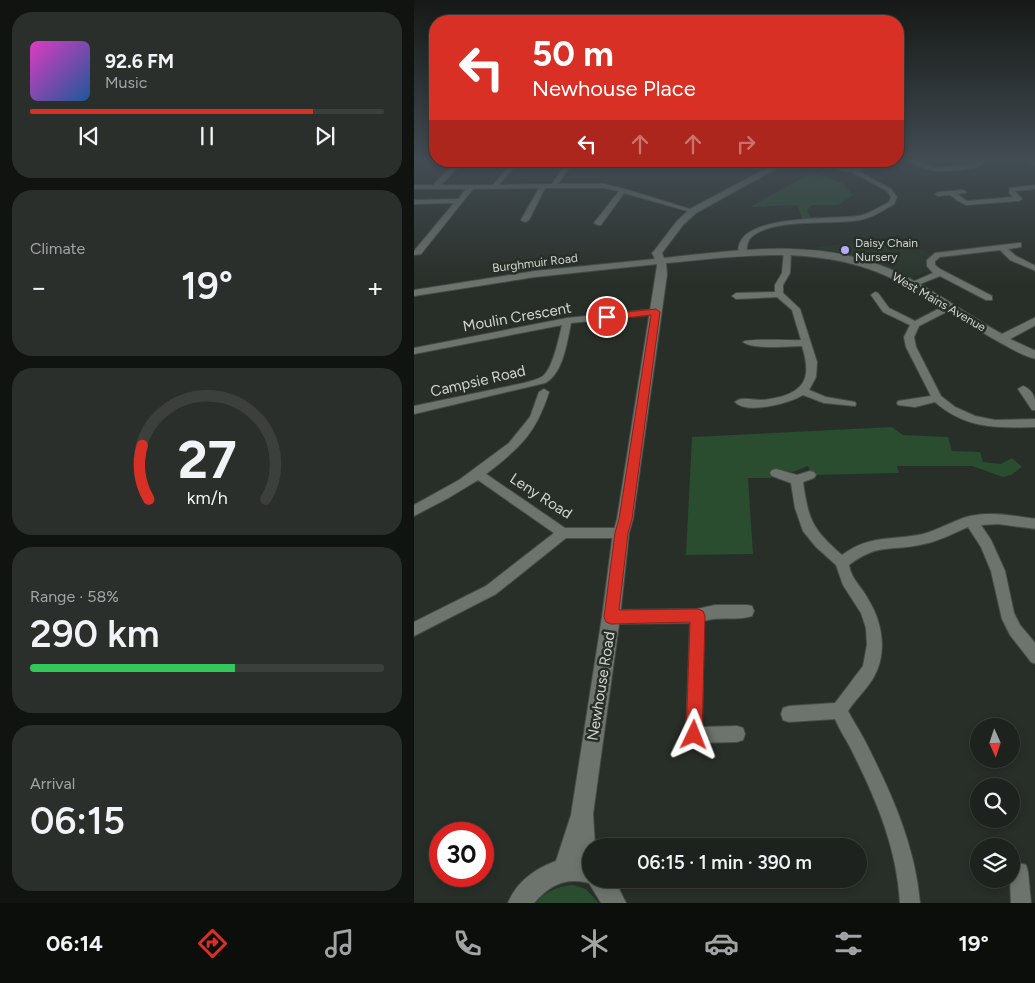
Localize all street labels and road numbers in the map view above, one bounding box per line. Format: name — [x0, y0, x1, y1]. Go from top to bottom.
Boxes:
street label: Burghmuir Road — [491, 251, 579, 275]
street label: West Mains Avenue — [890, 270, 989, 335]
street label: Moulin Crescent — [461, 299, 573, 335]
street label: Campsie Road — [429, 361, 527, 401]
street label: Leny Road — [507, 469, 575, 523]
street label: Newhouse Road — [583, 630, 619, 742]

